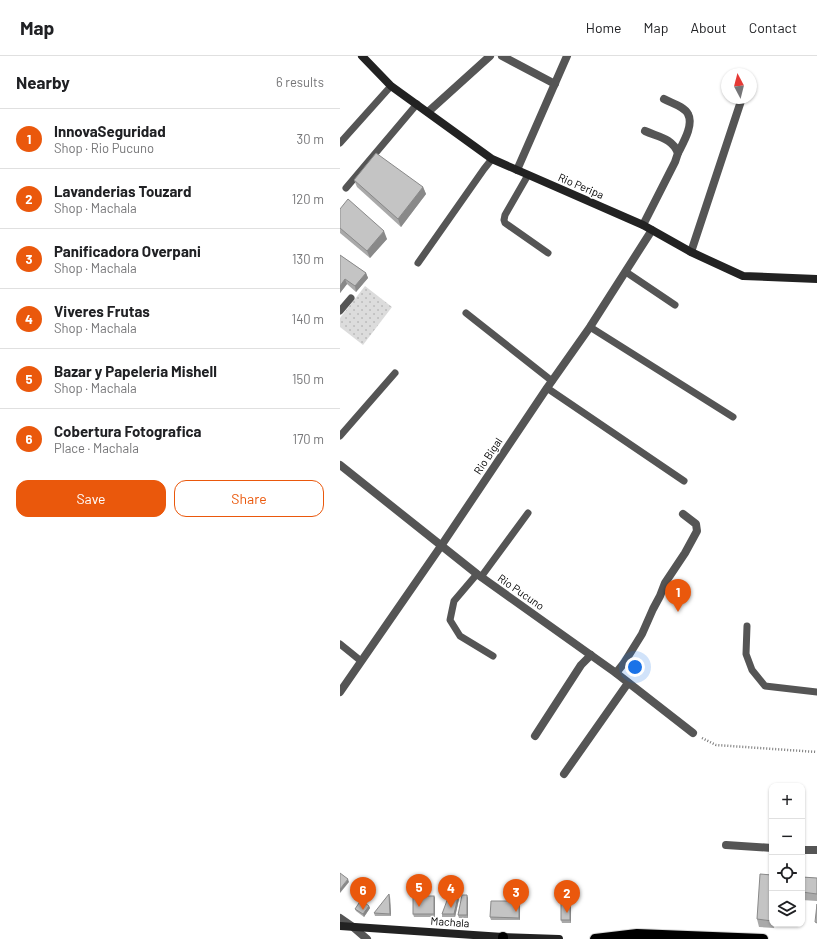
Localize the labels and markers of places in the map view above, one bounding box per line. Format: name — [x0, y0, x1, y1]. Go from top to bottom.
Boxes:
pin: 1 — [665, 579, 691, 612]
pin: 5 — [406, 874, 432, 907]
pin: 4 — [438, 875, 464, 908]
pin: 6 — [350, 877, 376, 910]
pin: 3 — [503, 879, 529, 912]
pin: 2 — [554, 880, 580, 913]

